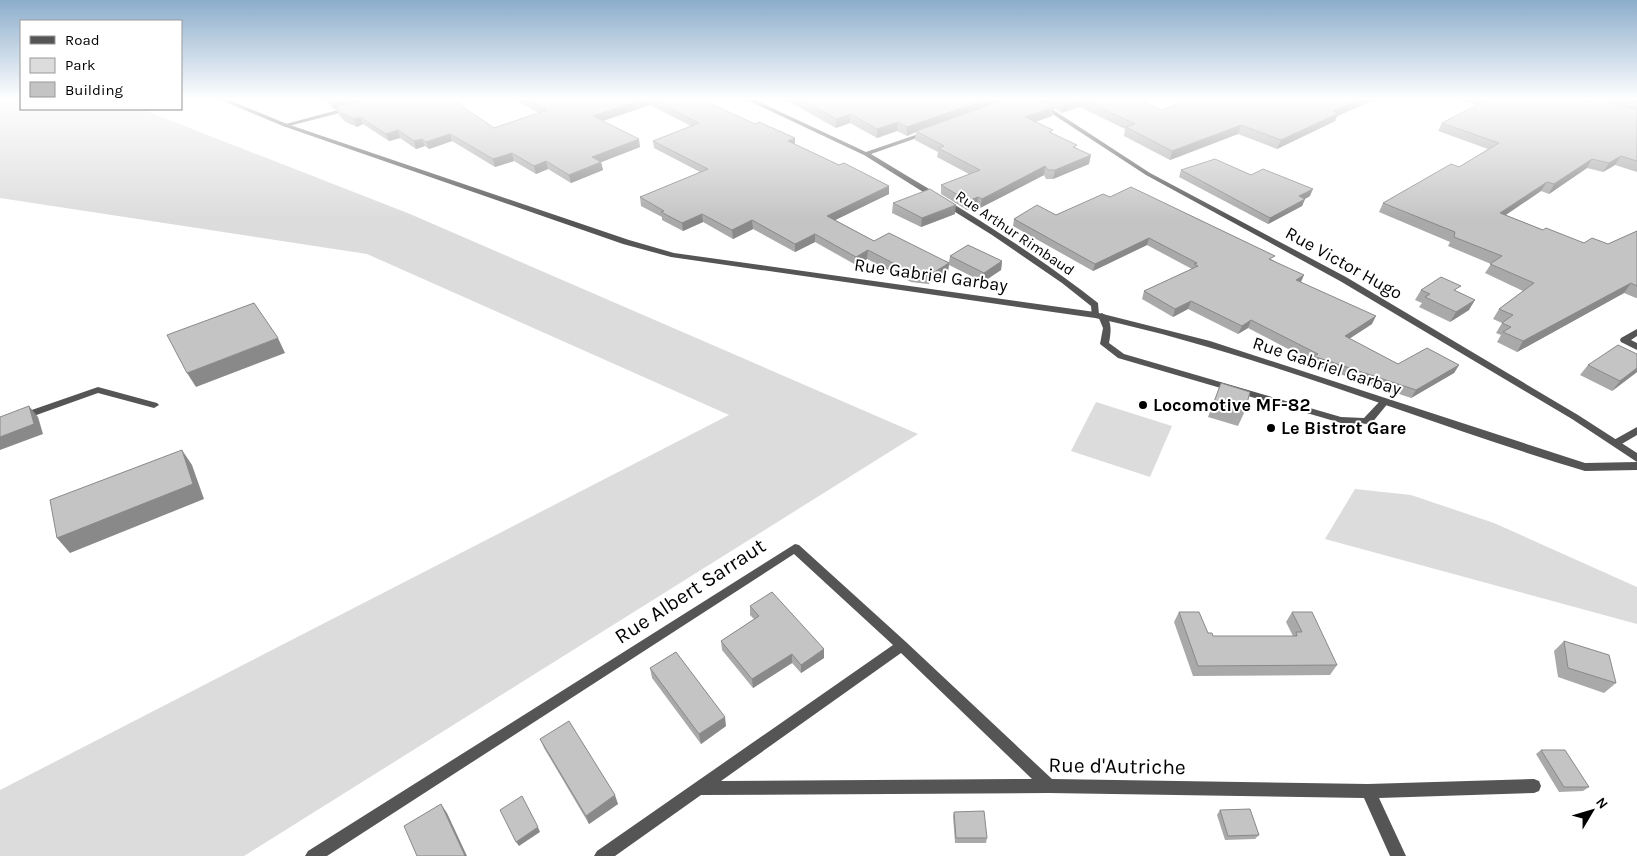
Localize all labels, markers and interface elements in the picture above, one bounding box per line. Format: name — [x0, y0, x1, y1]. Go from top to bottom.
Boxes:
legend — [20, 20, 182, 110]
text: Road — [65, 31, 100, 49]
text: Park — [65, 56, 95, 74]
text: Building — [65, 81, 123, 99]
street label: Rue Arthur Rimbaud — [952, 187, 1078, 279]
street label: Rue Victor Hugo — [1282, 222, 1406, 304]
street label: Rue Gabriel Garbay — [853, 253, 1010, 297]
street label: Rue Gabriel Garbay — [1250, 332, 1405, 401]
place label: Locomotive MF-82 — [1153, 394, 1310, 416]
marker: Locomotive MF-82 — [1137, 399, 1149, 411]
place label: Le Bistrot Gare — [1281, 417, 1406, 439]
marker: Le Bistrot Gare — [1265, 422, 1277, 434]
street label: Rue Albert Sarraut — [610, 533, 770, 649]
street label: Rue d'Autriche — [1048, 753, 1186, 779]
north arrow — [1567, 786, 1617, 836]
text: N — [1592, 794, 1612, 812]

